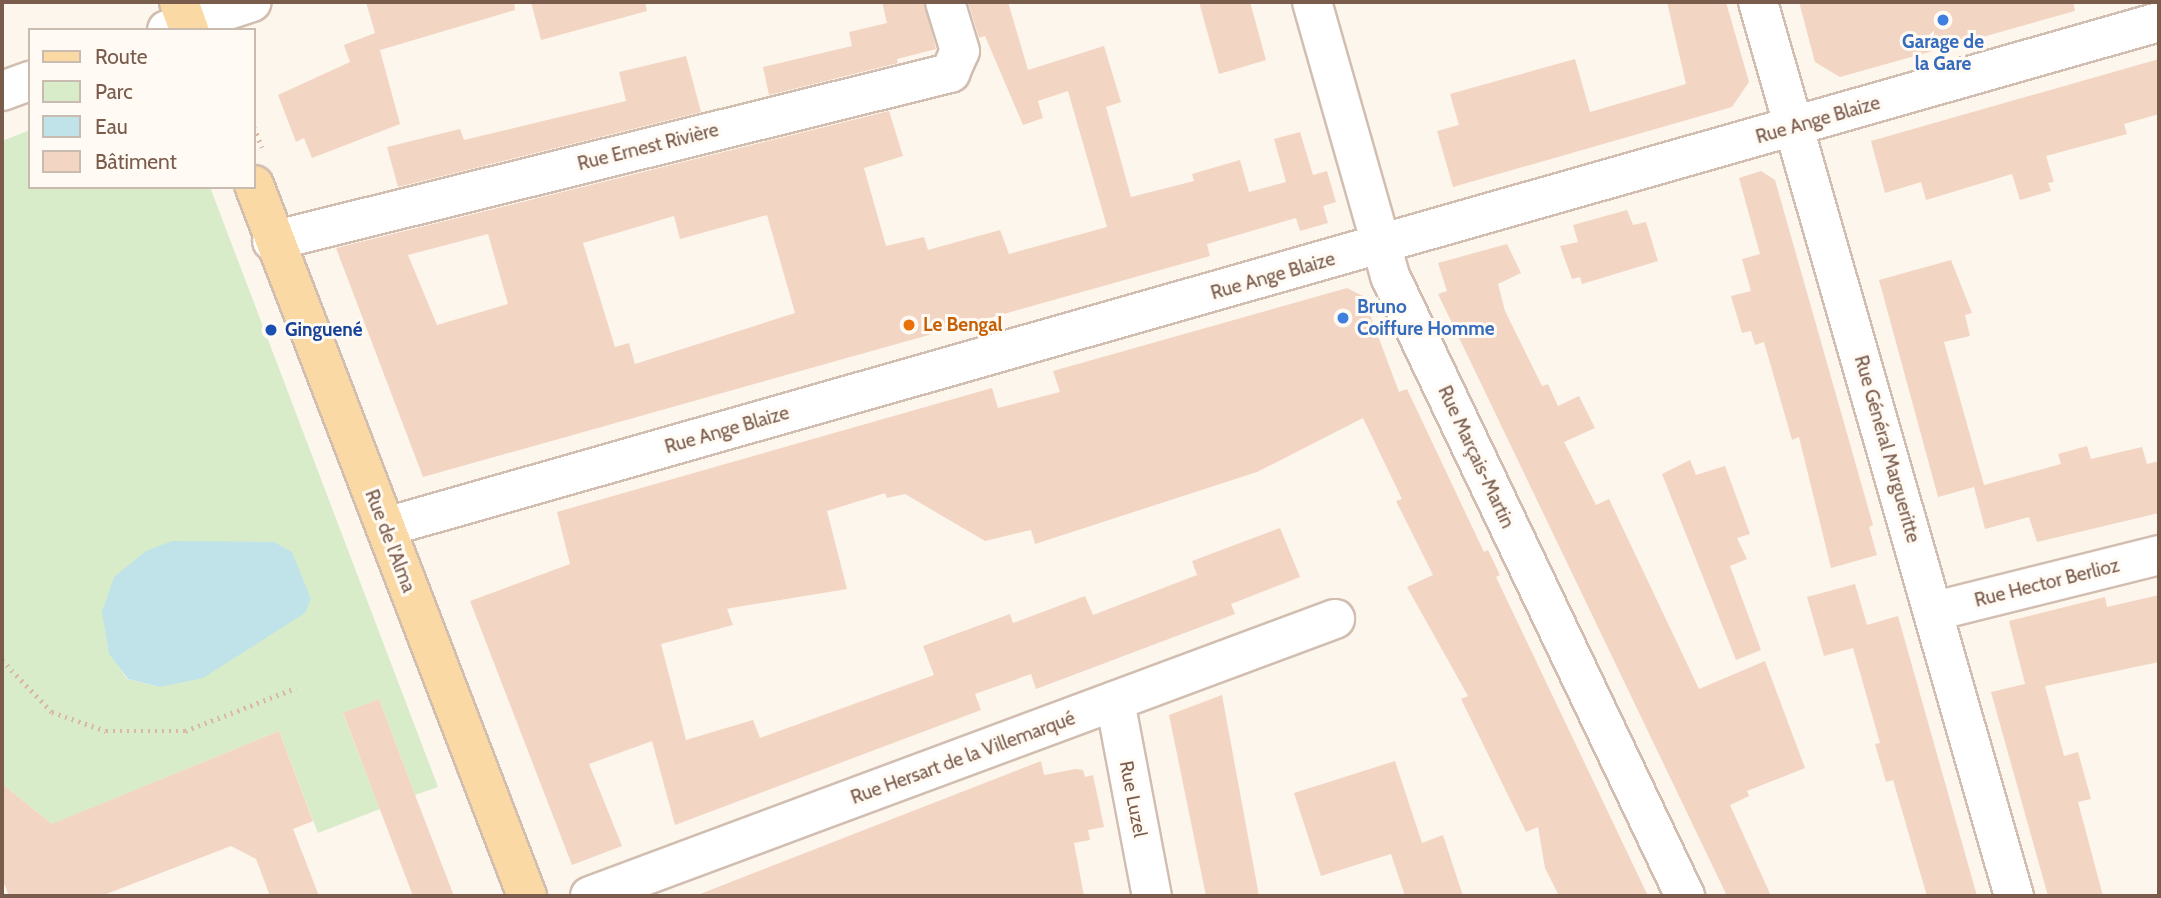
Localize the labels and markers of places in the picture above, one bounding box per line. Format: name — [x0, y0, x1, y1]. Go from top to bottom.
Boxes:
marker: Garage de la Gare — [1935, 12, 1951, 28]
place label: Garage de la Gare — [1902, 31, 1984, 75]
place label: Bruno Coiffure Homme — [1357, 296, 1495, 340]
marker: Bruno Coiffure Homme — [1335, 310, 1351, 326]
place label: Le Bengal — [923, 314, 1003, 336]
marker: Le Bengal — [901, 317, 917, 333]
place label: Ginguené — [285, 319, 363, 341]
marker: Ginguené — [263, 322, 279, 338]

